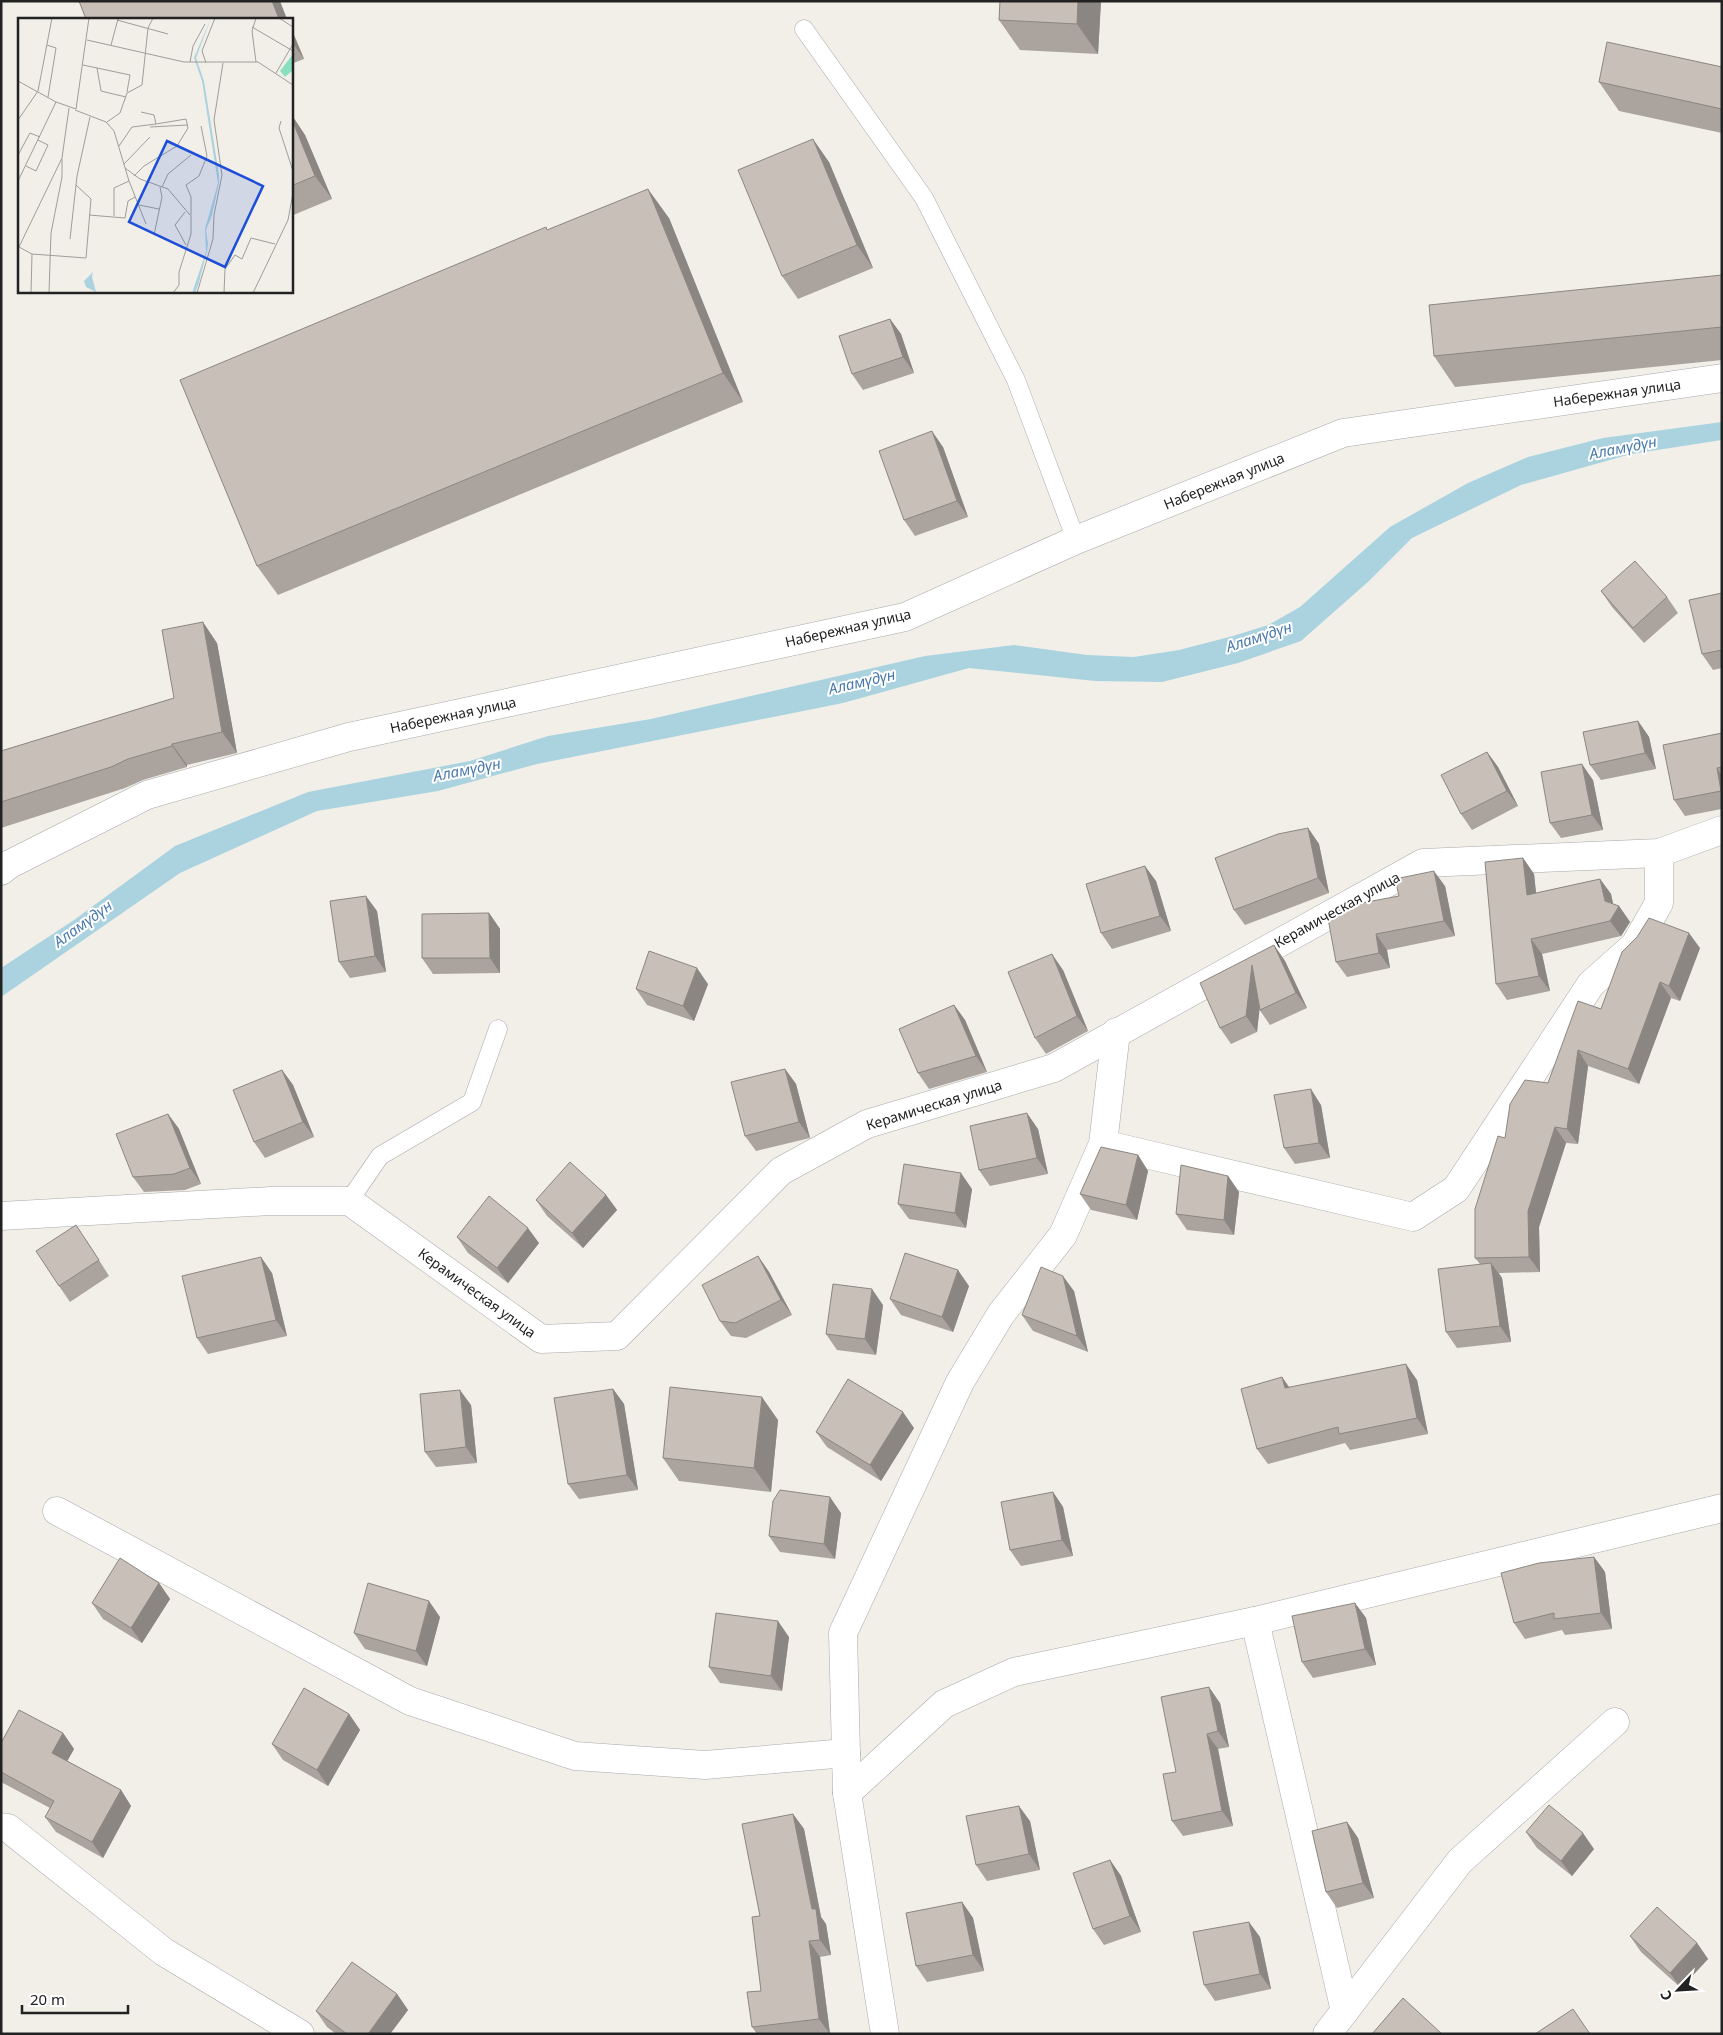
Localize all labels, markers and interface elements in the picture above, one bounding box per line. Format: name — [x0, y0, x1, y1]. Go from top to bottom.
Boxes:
inset map — [18, 18, 292, 292]
street label: Набережная улица — [1552, 374, 1682, 411]
water label: Аламүдүн — [1587, 431, 1658, 464]
street label: Набережная улица — [1161, 448, 1287, 513]
street label: Набережная улица — [783, 604, 913, 651]
water label: Аламүдүн — [1222, 616, 1294, 656]
water label: Аламүдүн — [825, 664, 898, 699]
street label: Набережная улица — [388, 692, 518, 737]
water label: Аламүдүн — [431, 753, 502, 786]
street label: Керамическая улица — [1270, 867, 1403, 952]
water label: Аламүдүн — [48, 895, 116, 952]
street label: Керамическая улица — [864, 1075, 1004, 1134]
street label: Керамическая улица — [415, 1243, 540, 1342]
north arrow — [1653, 1965, 1703, 2015]
scale bar — [22, 1982, 129, 2014]
text: С — [1655, 1988, 1676, 2004]
text: 20 m — [30, 1989, 65, 2009]

